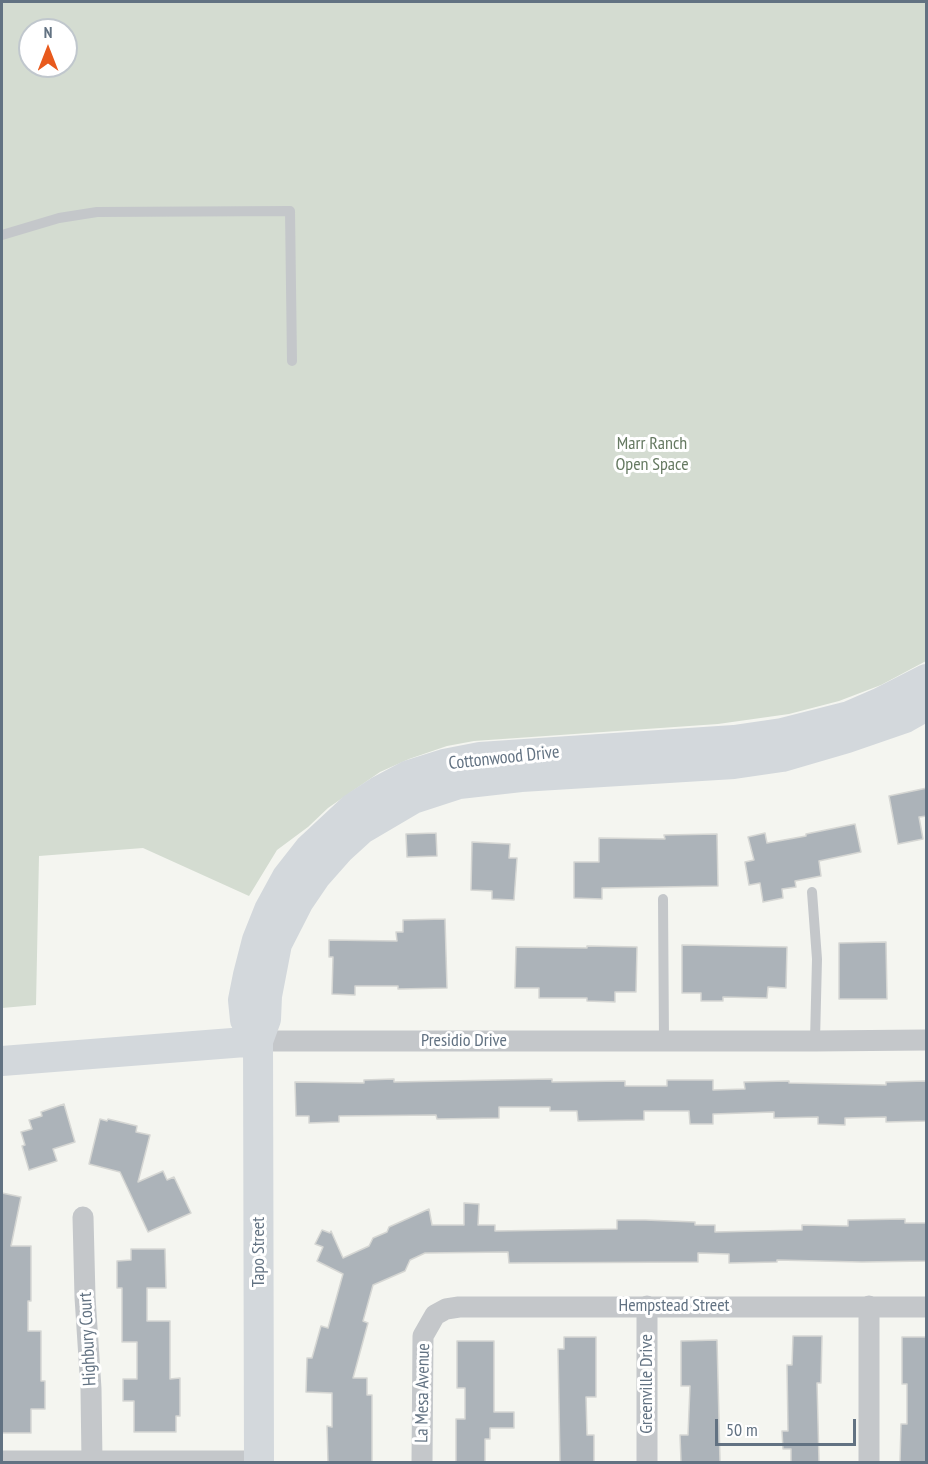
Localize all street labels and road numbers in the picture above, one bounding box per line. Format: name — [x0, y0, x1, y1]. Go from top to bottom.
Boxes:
street label: Cottonwood Drive — [448, 741, 560, 775]
street label: Presidio Drive — [421, 1030, 507, 1052]
street label: Tapo Street — [248, 1217, 270, 1287]
street label: Highbury Court — [75, 1291, 101, 1387]
street label: Hempstead Street — [618, 1295, 730, 1317]
street label: Greenville Drive — [636, 1334, 658, 1434]
street label: La Mesa Avenue — [411, 1343, 435, 1443]

